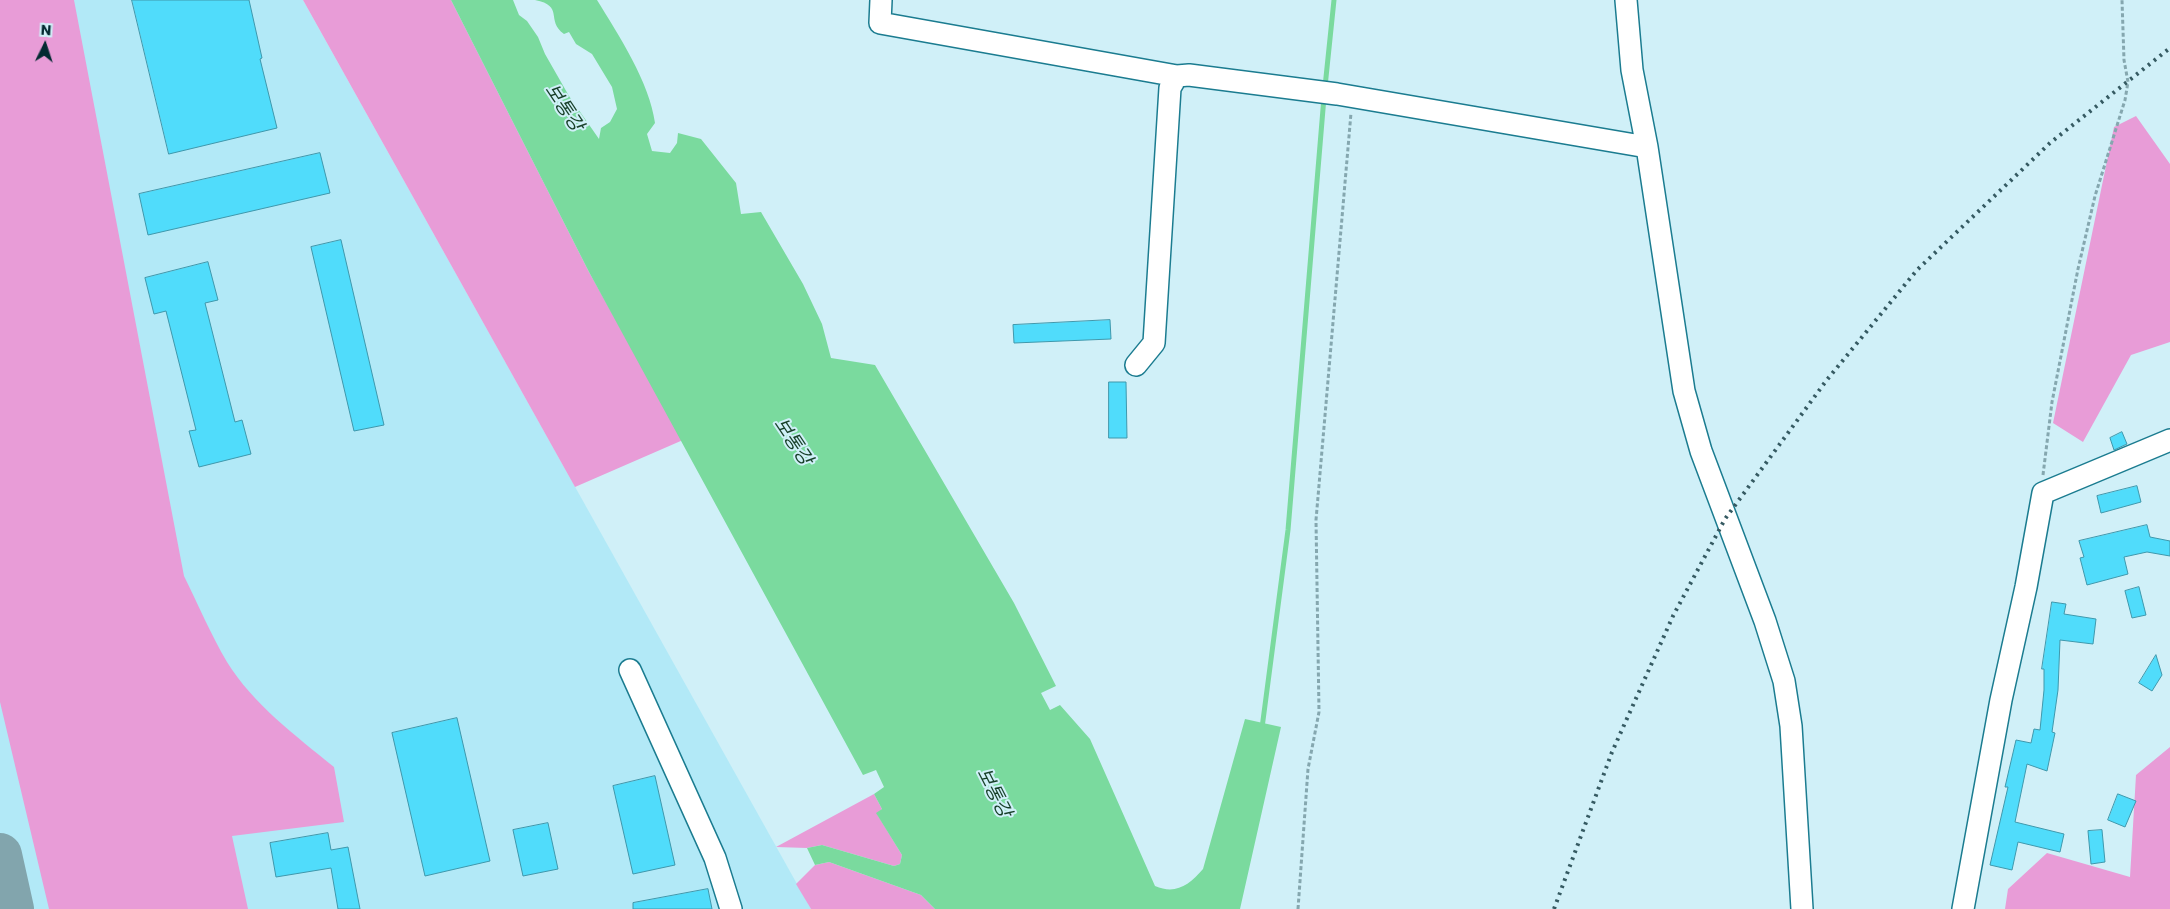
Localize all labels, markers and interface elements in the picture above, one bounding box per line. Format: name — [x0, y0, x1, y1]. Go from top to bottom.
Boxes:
north arrow — [20, 20, 70, 70]
text: N — [40, 20, 52, 40]
water label: 보통강 — [539, 80, 587, 136]
water label: 보통강 — [768, 414, 816, 470]
water label: 보통강 — [971, 764, 1015, 822]

